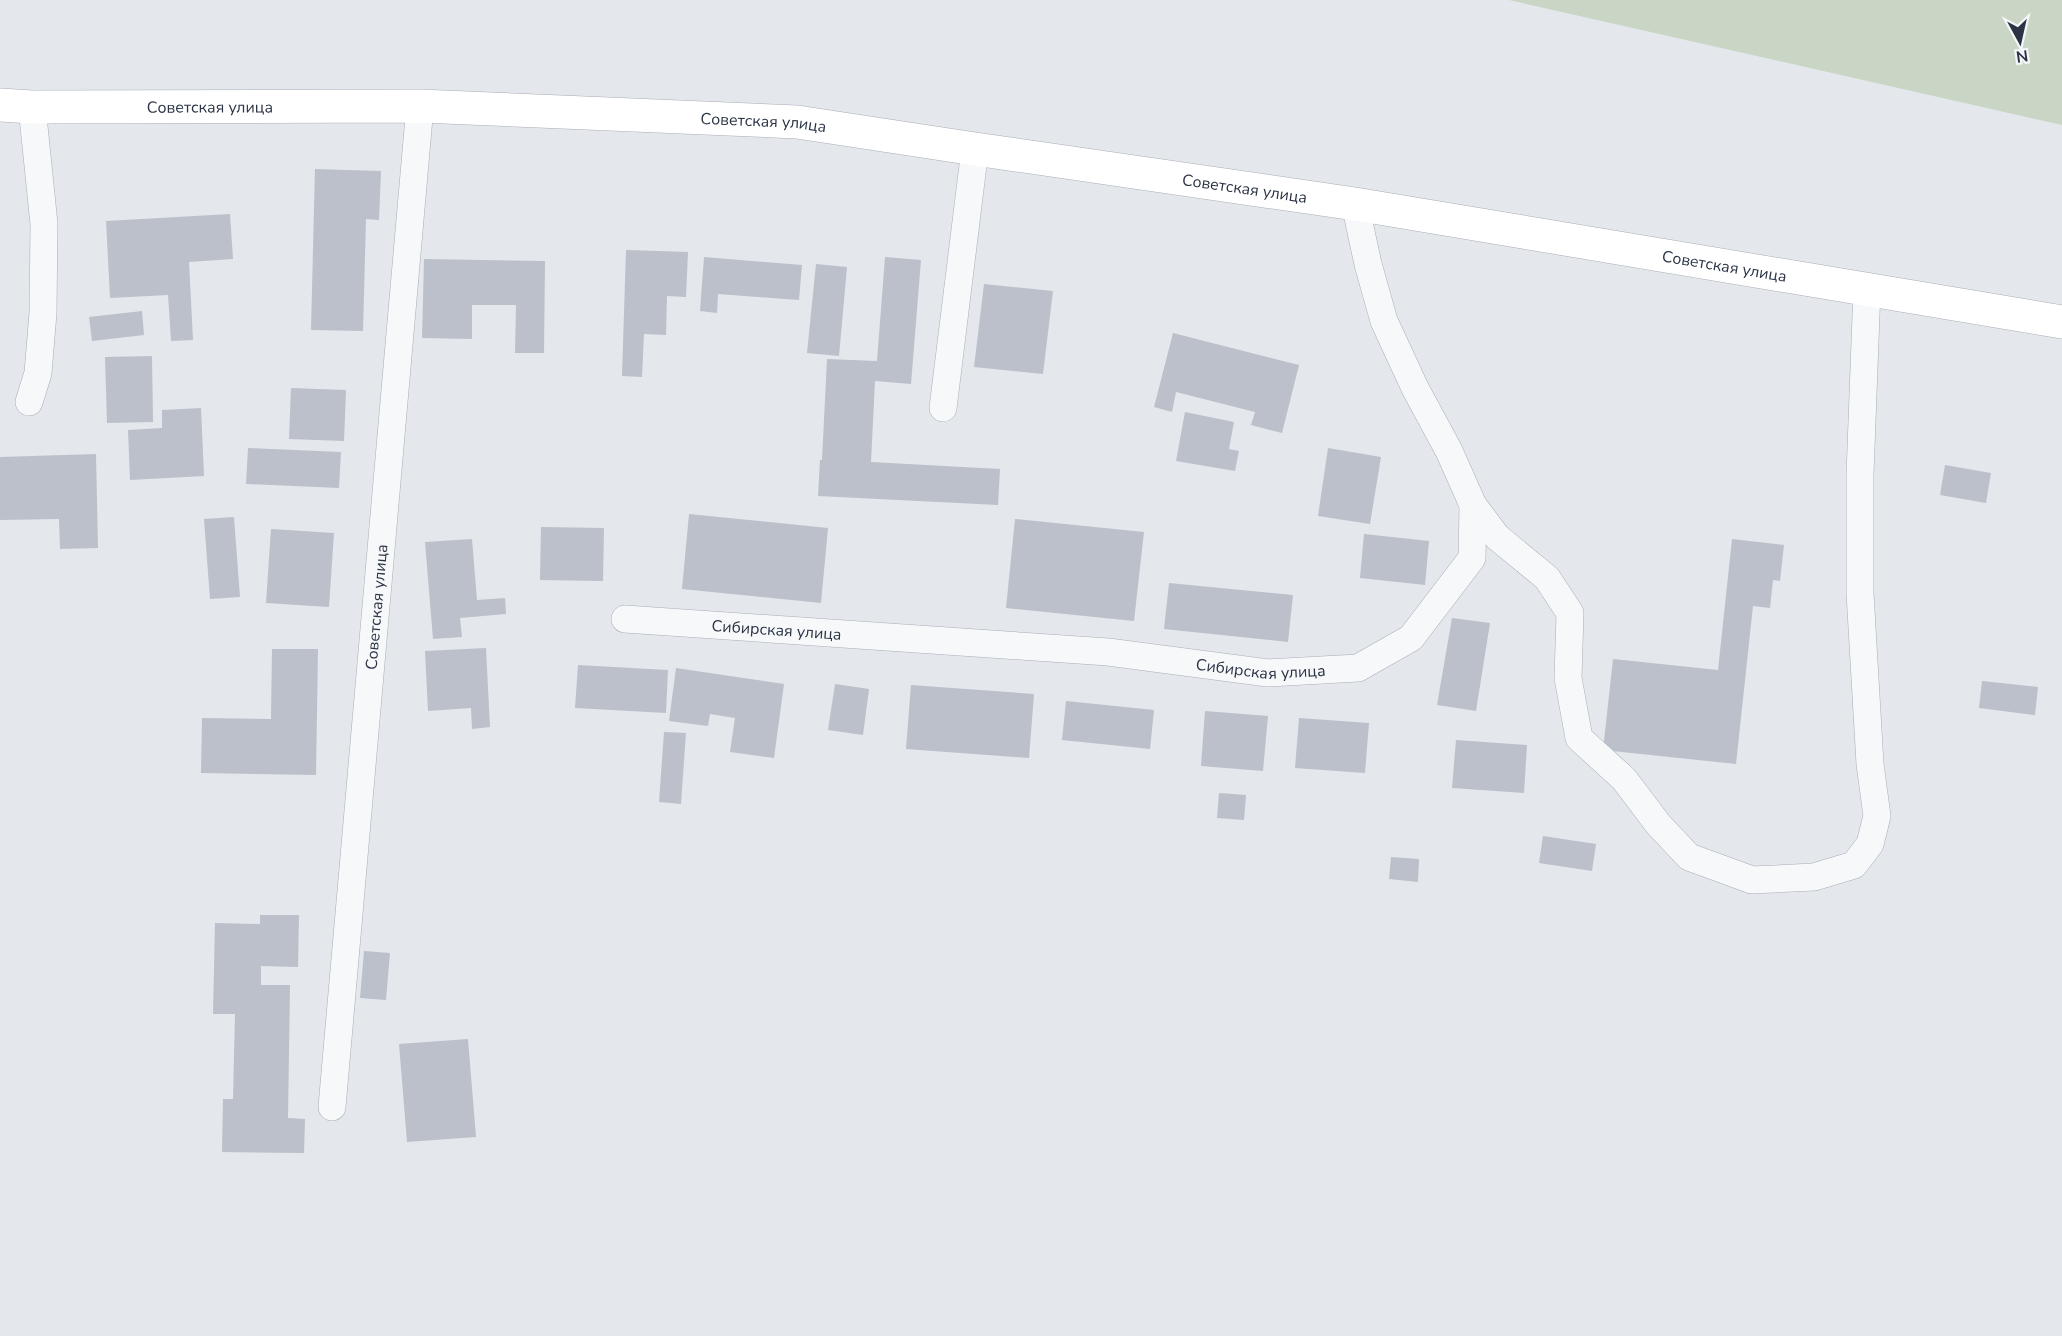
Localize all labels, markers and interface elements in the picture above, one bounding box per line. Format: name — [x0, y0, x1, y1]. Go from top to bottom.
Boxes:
north arrow — [1990, 12, 2050, 72]
text: N — [2014, 44, 2029, 68]
street label: Советская улица — [147, 96, 273, 119]
street label: Советская улица — [700, 108, 828, 138]
street label: Советская улица — [1181, 169, 1309, 209]
street label: Советская улица — [1660, 245, 1788, 288]
street label: Советская улица — [360, 543, 393, 671]
street label: Сибирская улица — [711, 615, 842, 646]
street label: Сибирская улица — [1195, 654, 1326, 685]

